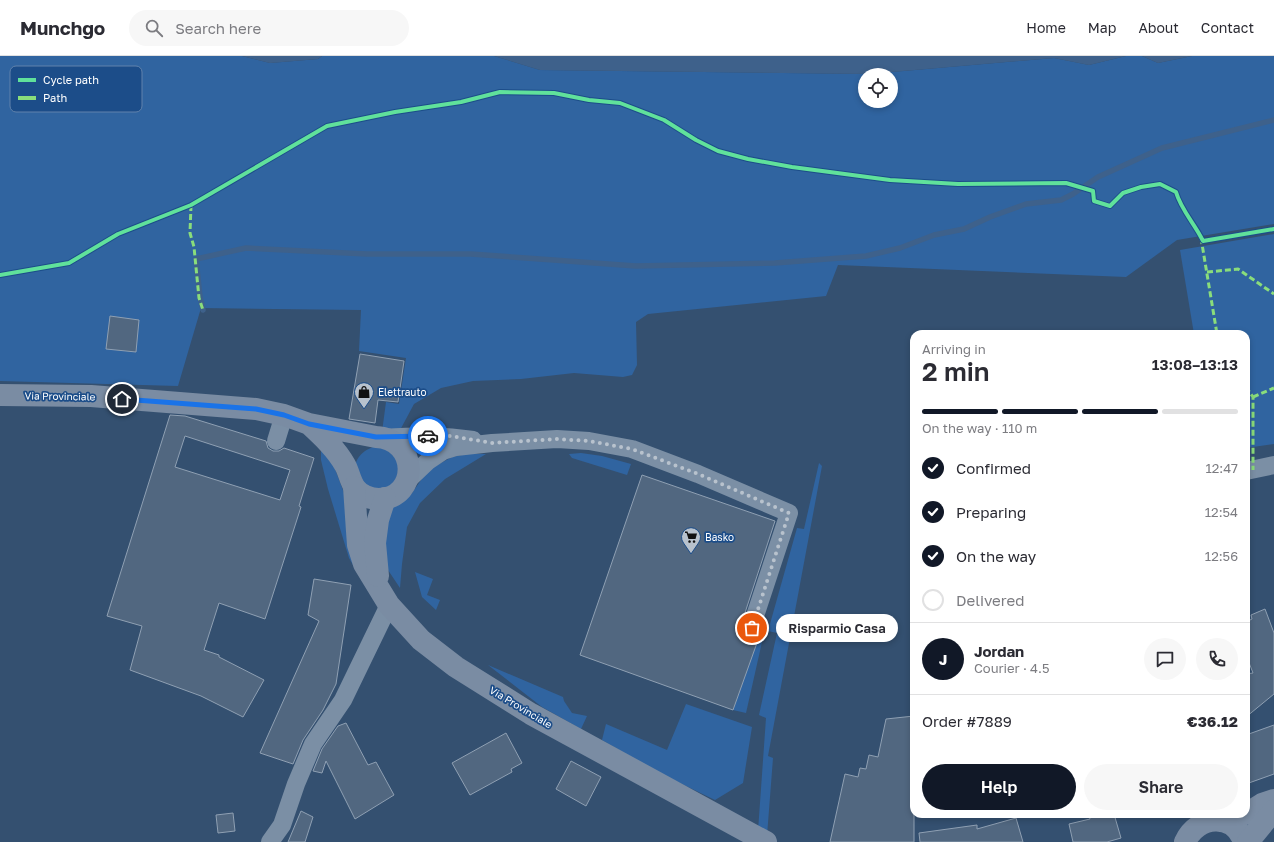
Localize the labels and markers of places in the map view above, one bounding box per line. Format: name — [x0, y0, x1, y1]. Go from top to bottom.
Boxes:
shop icon: Elettrauto — [353, 381, 375, 409]
pin — [105, 382, 139, 416]
place label: Elettrauto — [378, 386, 426, 398]
supermarket icon: Basko — [680, 526, 702, 554]
place label: Basko — [705, 531, 734, 543]
pin — [735, 611, 769, 645]
callout: Risparmio Casa — [776, 614, 898, 642]

